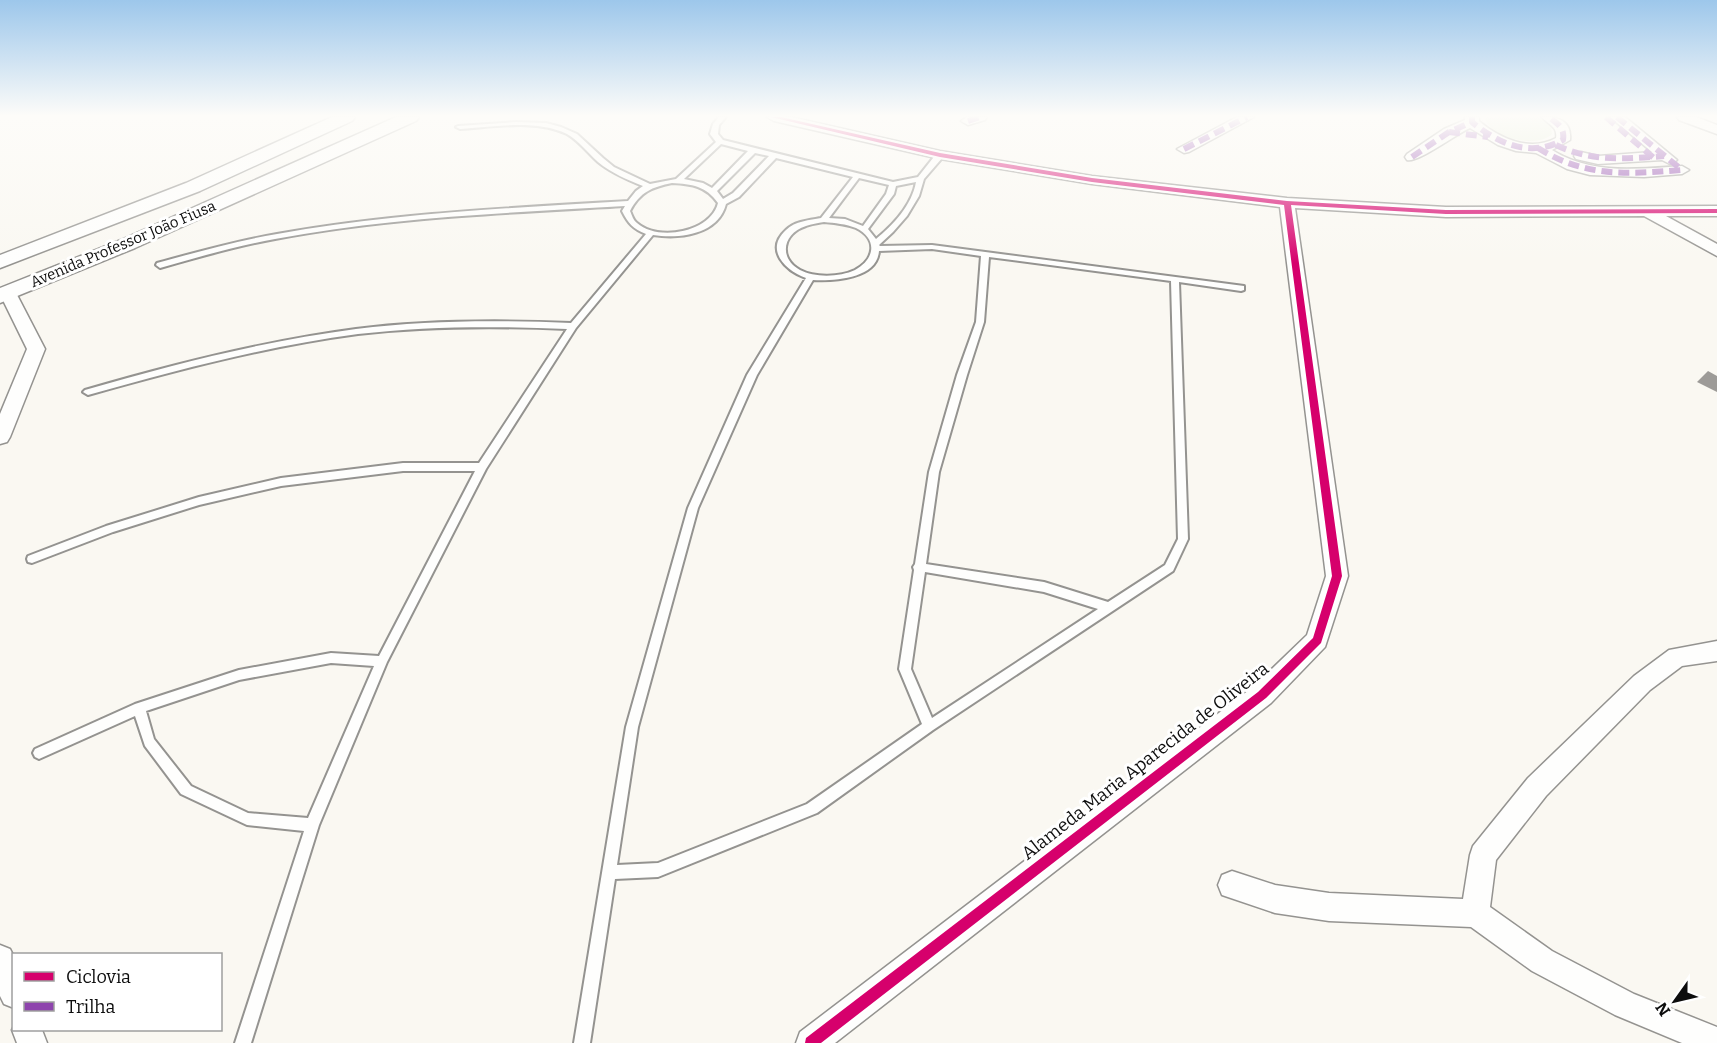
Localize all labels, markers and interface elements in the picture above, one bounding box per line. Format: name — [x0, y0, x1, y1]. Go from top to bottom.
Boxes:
street label: Avenida Professor João Fiusa — [28, 197, 218, 291]
street label: Alameda Maria Aparecida de Oliveira — [1017, 657, 1273, 864]
legend — [12, 953, 222, 1031]
text: Ciclovia — [66, 966, 131, 988]
north arrow — [1645, 971, 1705, 1031]
text: Trilha — [66, 996, 116, 1018]
text: N — [1652, 999, 1674, 1020]

